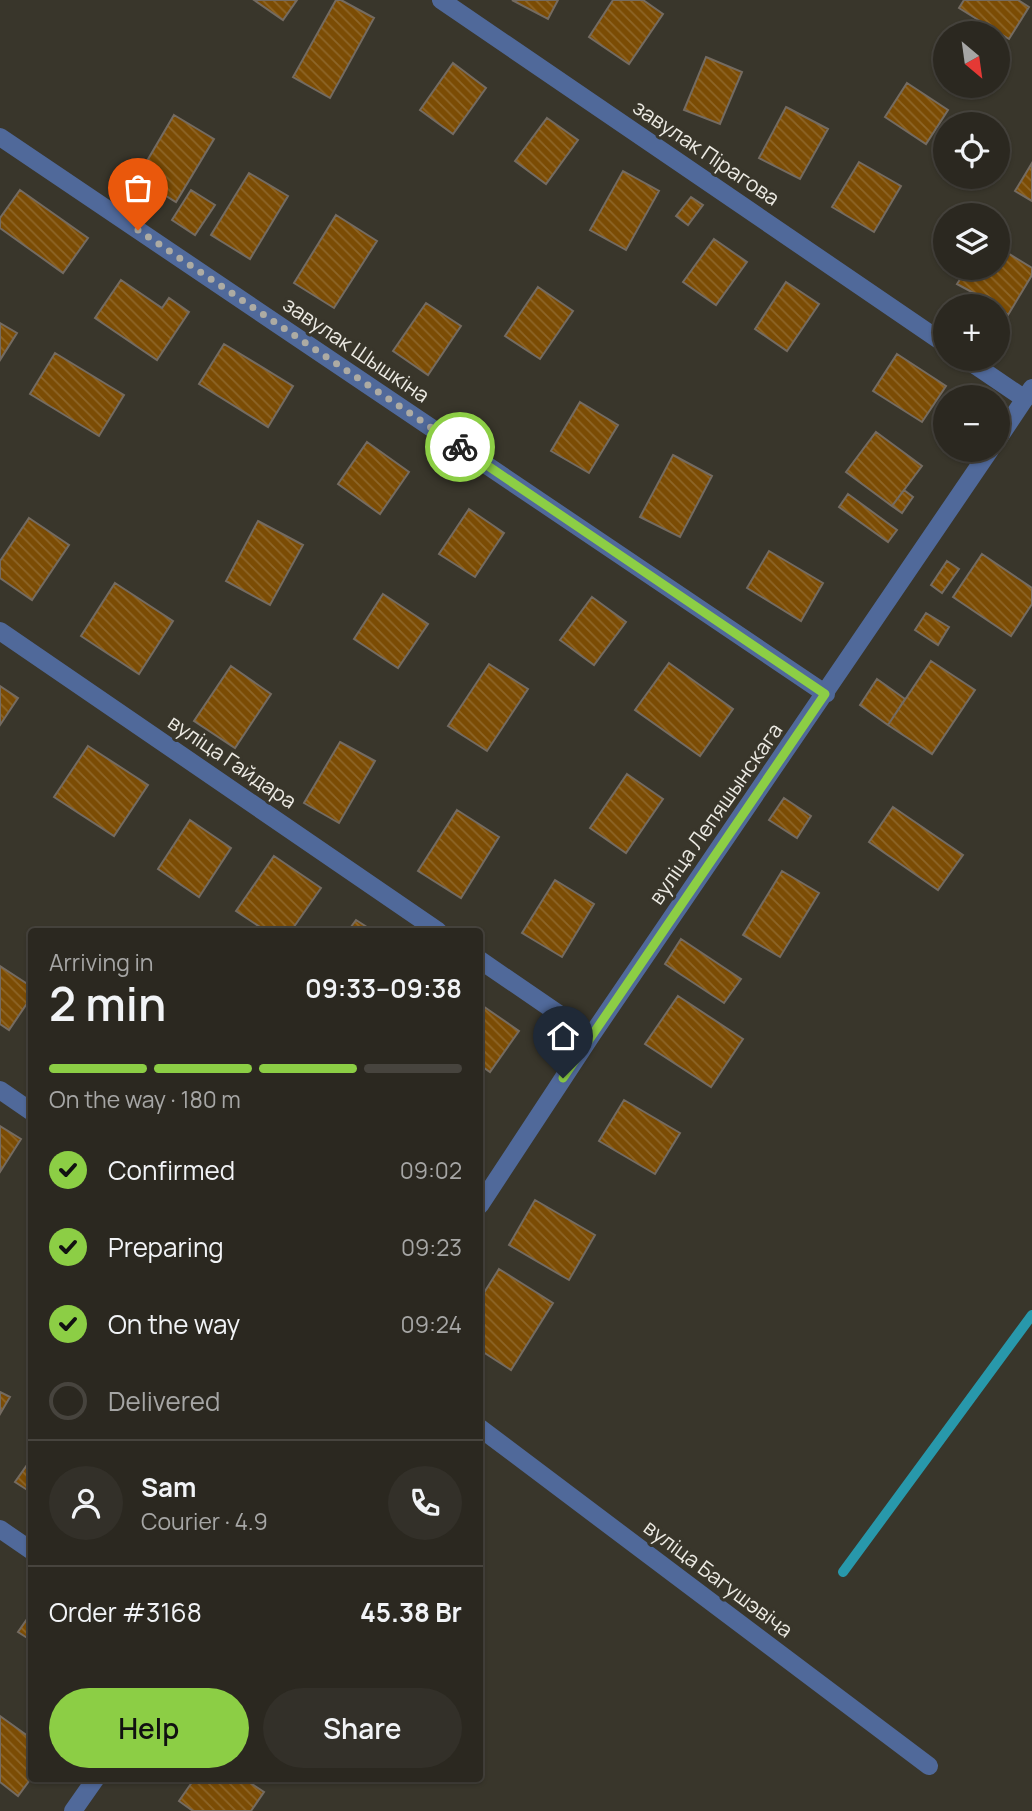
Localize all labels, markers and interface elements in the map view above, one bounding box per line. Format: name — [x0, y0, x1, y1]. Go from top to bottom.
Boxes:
north arrow — [933, 21, 1010, 98]
map controls — [933, 21, 1010, 462]
street label: завулак Пірагова — [628, 93, 785, 212]
button: locate — [933, 112, 1010, 189]
pin — [108, 158, 168, 230]
icon: bag — [119, 169, 157, 207]
button: layers — [933, 203, 1010, 280]
street label: завулак Шышкіна — [278, 290, 435, 409]
button: + — [933, 294, 1010, 371]
button: − — [933, 385, 1010, 462]
courier — [425, 412, 495, 482]
icon: bike — [441, 428, 479, 466]
street label: вуліца Гайдара — [163, 708, 302, 815]
street label: вуліца Лепяшынскага — [642, 717, 788, 910]
text: Arriving in — [49, 946, 154, 978]
text: 09:33–09:38 — [305, 970, 462, 1006]
text: 2 min — [49, 972, 166, 1035]
pin — [533, 1006, 593, 1078]
icon: home — [544, 1017, 582, 1055]
text: On the way · 180 m — [49, 1083, 241, 1115]
icon: check — [49, 1151, 87, 1189]
text: Confirmed — [108, 1152, 235, 1188]
text: 09:02 — [400, 1154, 462, 1186]
icon: check — [49, 1228, 87, 1266]
text: Preparing — [108, 1229, 224, 1265]
text: 09:23 — [401, 1231, 462, 1263]
icon: check — [49, 1305, 87, 1343]
text: On the way — [108, 1306, 240, 1342]
text: 09:24 — [401, 1308, 462, 1340]
text: Delivered — [108, 1383, 220, 1419]
button: person — [49, 1466, 123, 1540]
button: phone — [388, 1466, 462, 1540]
text: Sam — [141, 1469, 196, 1505]
text: Courier · 4.9 — [141, 1505, 268, 1537]
street label: вуліца Багушэвіча — [638, 1513, 799, 1643]
text: Order #3168 — [49, 1594, 202, 1630]
text: 45.38 Br — [360, 1594, 462, 1630]
button: Help — [49, 1688, 249, 1768]
button: Share — [263, 1688, 462, 1768]

